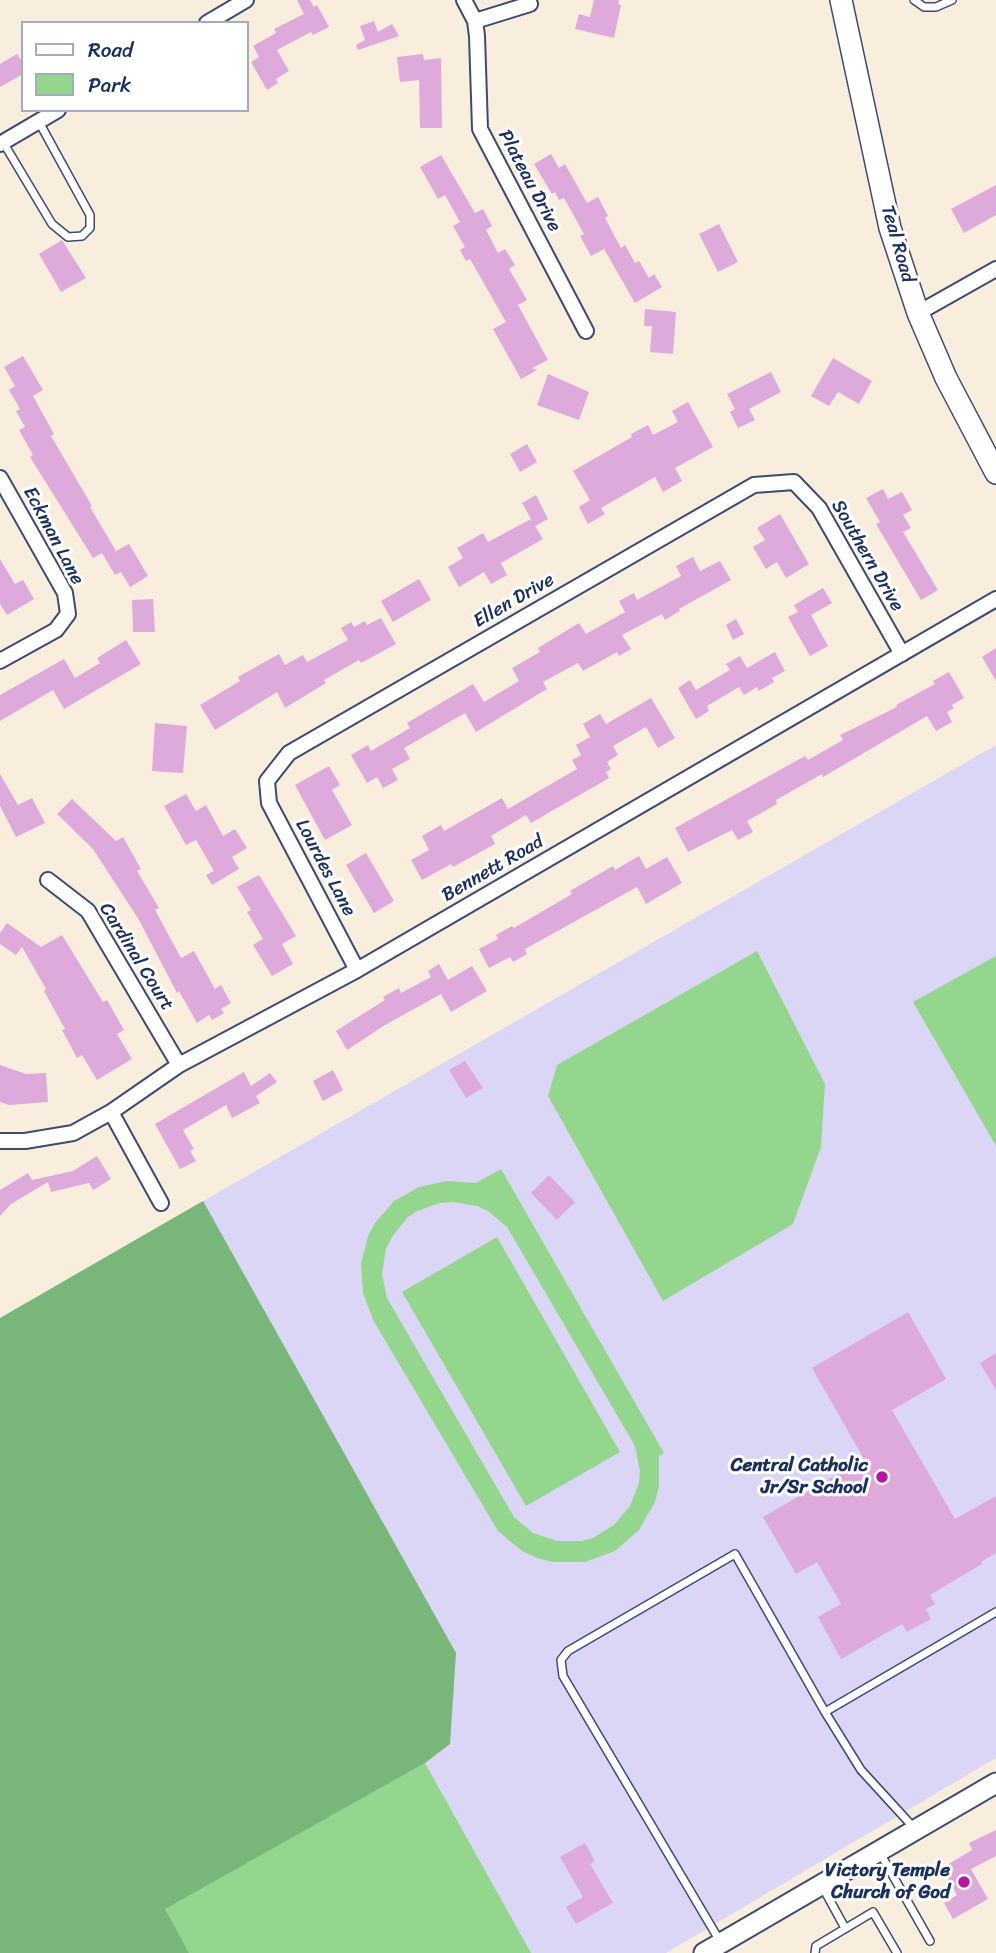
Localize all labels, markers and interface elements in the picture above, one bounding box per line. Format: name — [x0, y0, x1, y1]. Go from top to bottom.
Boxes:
legend — [21, 21, 248, 112]
text: Road — [88, 31, 133, 69]
text: Park — [88, 66, 131, 104]
street label: Plateau Drive — [493, 126, 565, 236]
street label: Teal Road — [875, 203, 919, 285]
street label: Eckman Lane — [18, 483, 88, 589]
street label: Southern Drive — [826, 496, 908, 616]
street label: Ellen Drive — [470, 569, 558, 633]
street label: Lourdes Lane — [290, 816, 360, 920]
street label: Bennett Road — [438, 831, 548, 907]
street label: Cardinal Court — [94, 899, 178, 1015]
place label: Central Catholic Jr/Sr School — [731, 1455, 868, 1499]
marker: Central Catholic Jr/Sr School — [874, 1469, 890, 1485]
place label: Victory Temple Church of God — [825, 1860, 950, 1904]
marker: Victory Temple Church of God — [956, 1874, 972, 1890]

